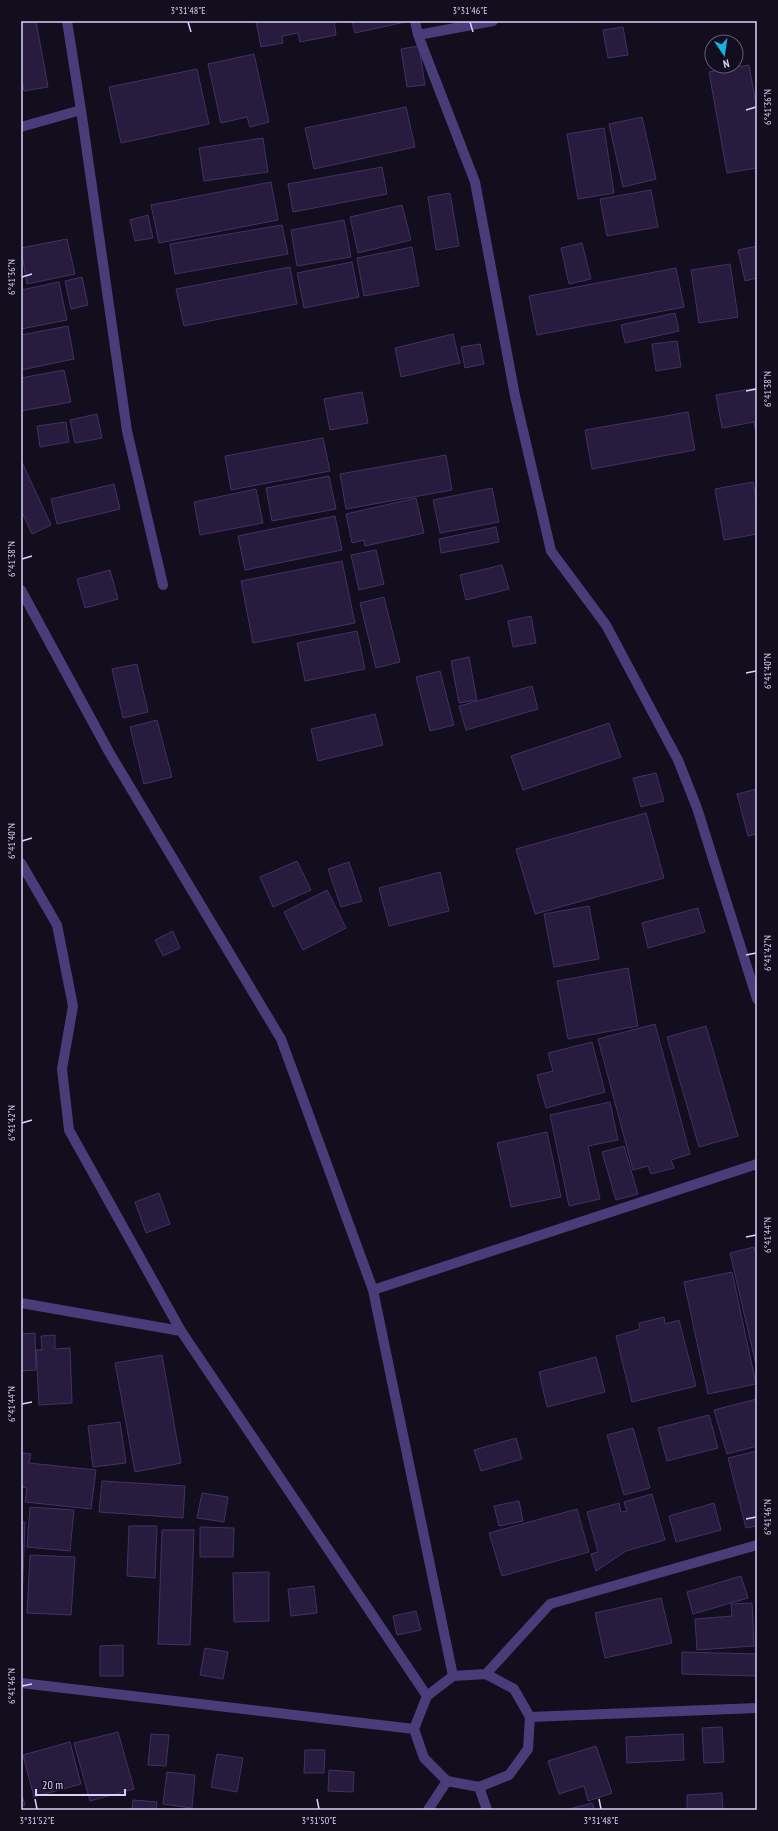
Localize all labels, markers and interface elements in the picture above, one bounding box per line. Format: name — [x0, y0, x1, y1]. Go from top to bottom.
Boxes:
text: 3°31'48"E — [171, 4, 205, 17]
text: 3°31'46"E — [453, 4, 487, 17]
north arrow — [704, 34, 744, 74]
text: N — [722, 56, 731, 71]
text: 6°41'36"N — [761, 89, 774, 125]
text: 6°41'36"N — [5, 259, 18, 295]
text: 6°41'38"N — [761, 371, 774, 407]
text: 6°41'38"N — [5, 541, 18, 577]
text: 6°41'40"N — [761, 653, 774, 689]
text: 6°41'40"N — [5, 823, 18, 859]
text: 6°41'42"N — [761, 935, 774, 971]
text: 6°41'42"N — [5, 1105, 18, 1141]
text: 6°41'44"N — [761, 1217, 774, 1253]
text: 6°41'44"N — [5, 1386, 18, 1422]
text: 6°41'46"N — [761, 1499, 774, 1535]
text: 6°41'46"N — [5, 1668, 18, 1704]
scale bar — [36, 1771, 125, 1797]
text: 20 m — [42, 1777, 63, 1792]
text: 3°31'52"E — [20, 1814, 54, 1827]
text: 3°31'50"E — [302, 1814, 336, 1827]
text: 3°31'48"E — [584, 1814, 618, 1827]

